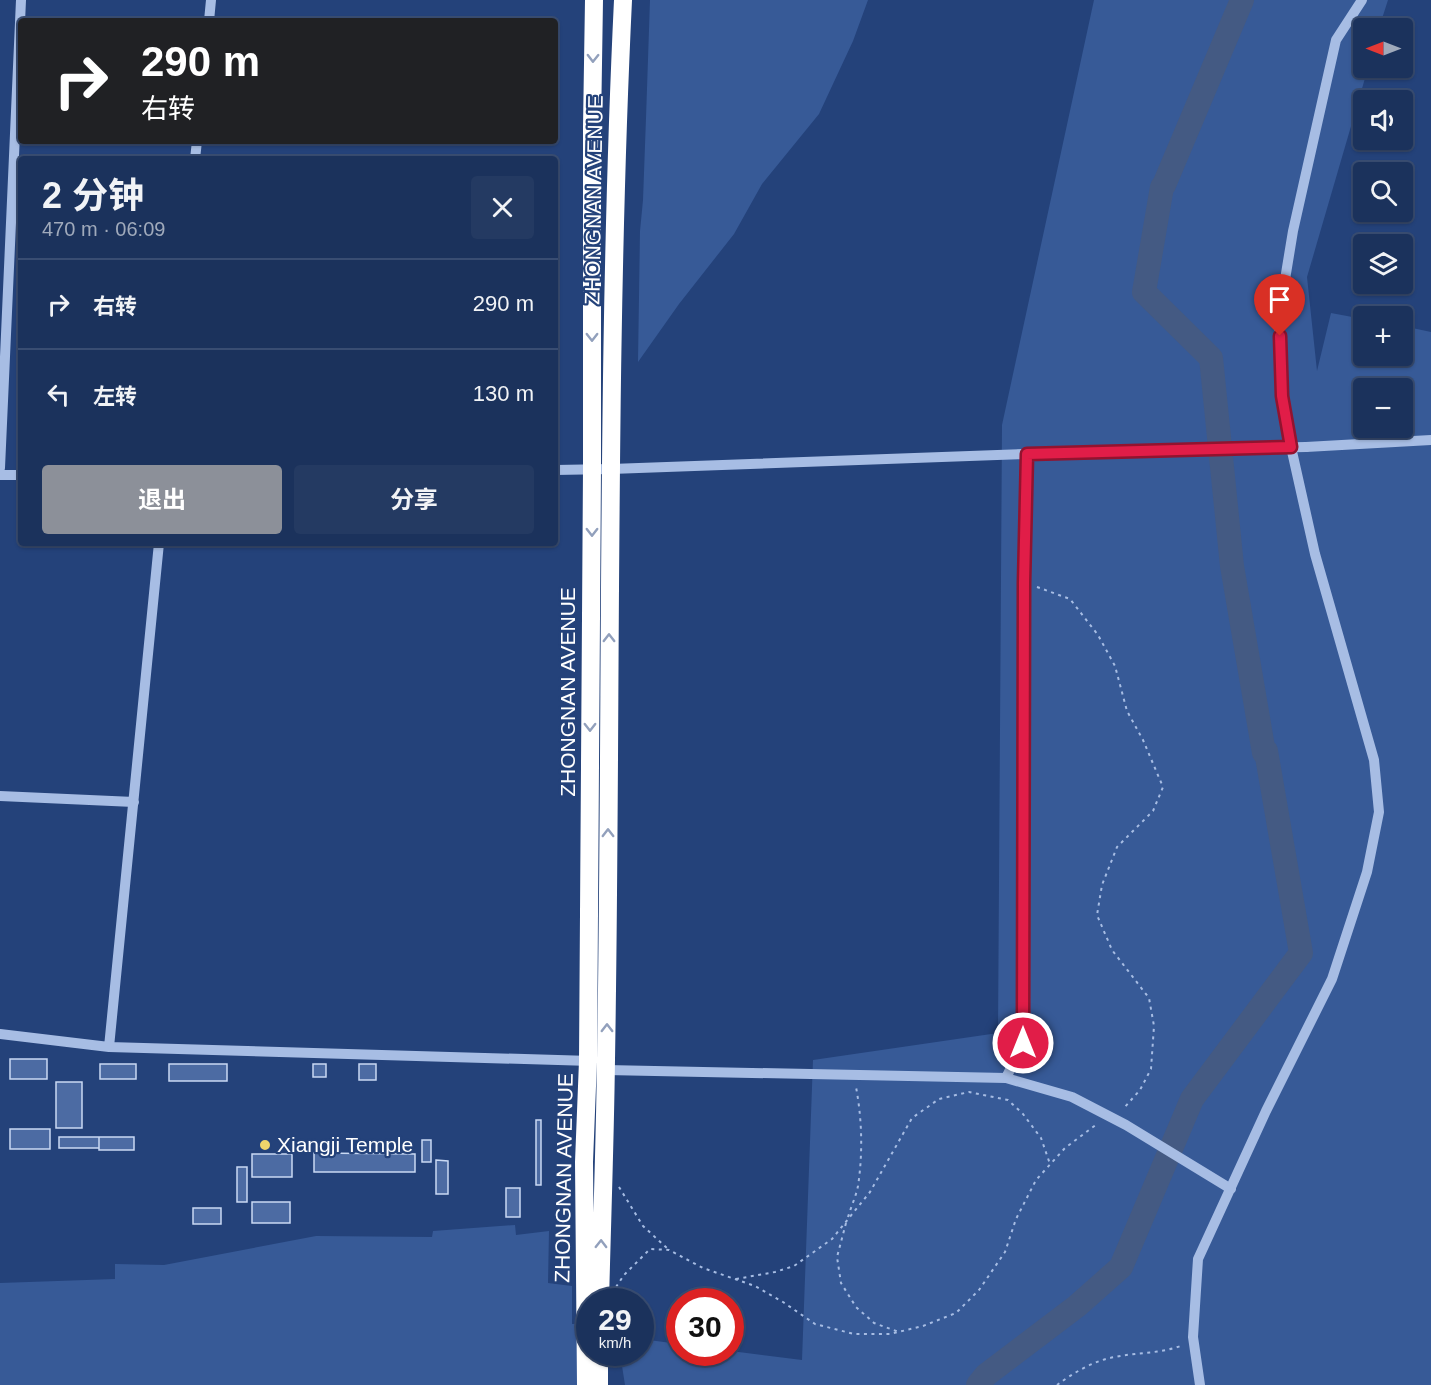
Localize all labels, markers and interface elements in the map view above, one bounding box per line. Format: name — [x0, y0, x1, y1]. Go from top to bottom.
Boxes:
north arrow — [1353, 18, 1413, 78]
map controls — [1353, 18, 1413, 438]
text: 290 m — [141, 38, 260, 85]
icon: right — [42, 42, 120, 120]
one-way arrow — [587, 54, 600, 63]
button: sound — [1353, 90, 1413, 150]
text: 右转 — [141, 94, 195, 124]
street label: ZHONGNAN AVENUE — [580, 95, 607, 305]
button: search — [1353, 162, 1413, 222]
text: 2 分钟 — [42, 175, 144, 216]
button: close — [471, 176, 534, 239]
text: 470 m · 06:09 — [42, 218, 165, 240]
button: layers — [1353, 234, 1413, 294]
pin — [1254, 274, 1305, 336]
icon: arrive — [1263, 283, 1296, 316]
icon: right — [42, 288, 75, 321]
text: 290 m — [473, 291, 534, 316]
text: 右转 — [93, 294, 137, 319]
button: + — [1353, 306, 1413, 366]
one-way arrow — [586, 333, 598, 342]
icon: left — [42, 378, 75, 411]
button: − — [1353, 378, 1413, 438]
text: 130 m — [473, 381, 534, 406]
text: 左转 — [93, 384, 137, 409]
button: 退出 — [42, 465, 282, 534]
button: 分享 — [294, 465, 534, 534]
one-way arrow — [586, 528, 598, 537]
street label: ZHONGNAN AVENUE — [556, 587, 579, 797]
one-way arrow — [603, 633, 616, 642]
one-way arrow — [584, 723, 596, 732]
one-way arrow — [602, 828, 614, 837]
position arrow — [991, 1011, 1055, 1075]
one-way arrow — [601, 1023, 613, 1032]
street label: ZHONGNAN AVENUE — [550, 1073, 577, 1283]
place label: Xiangji Temple — [277, 1133, 413, 1156]
marker: Xiangji Temple — [258, 1138, 272, 1152]
one-way arrow — [595, 1239, 607, 1248]
speed limit sign: 30 — [666, 1288, 744, 1366]
text: 29 — [598, 1303, 632, 1336]
text: km/h — [599, 1334, 631, 1351]

